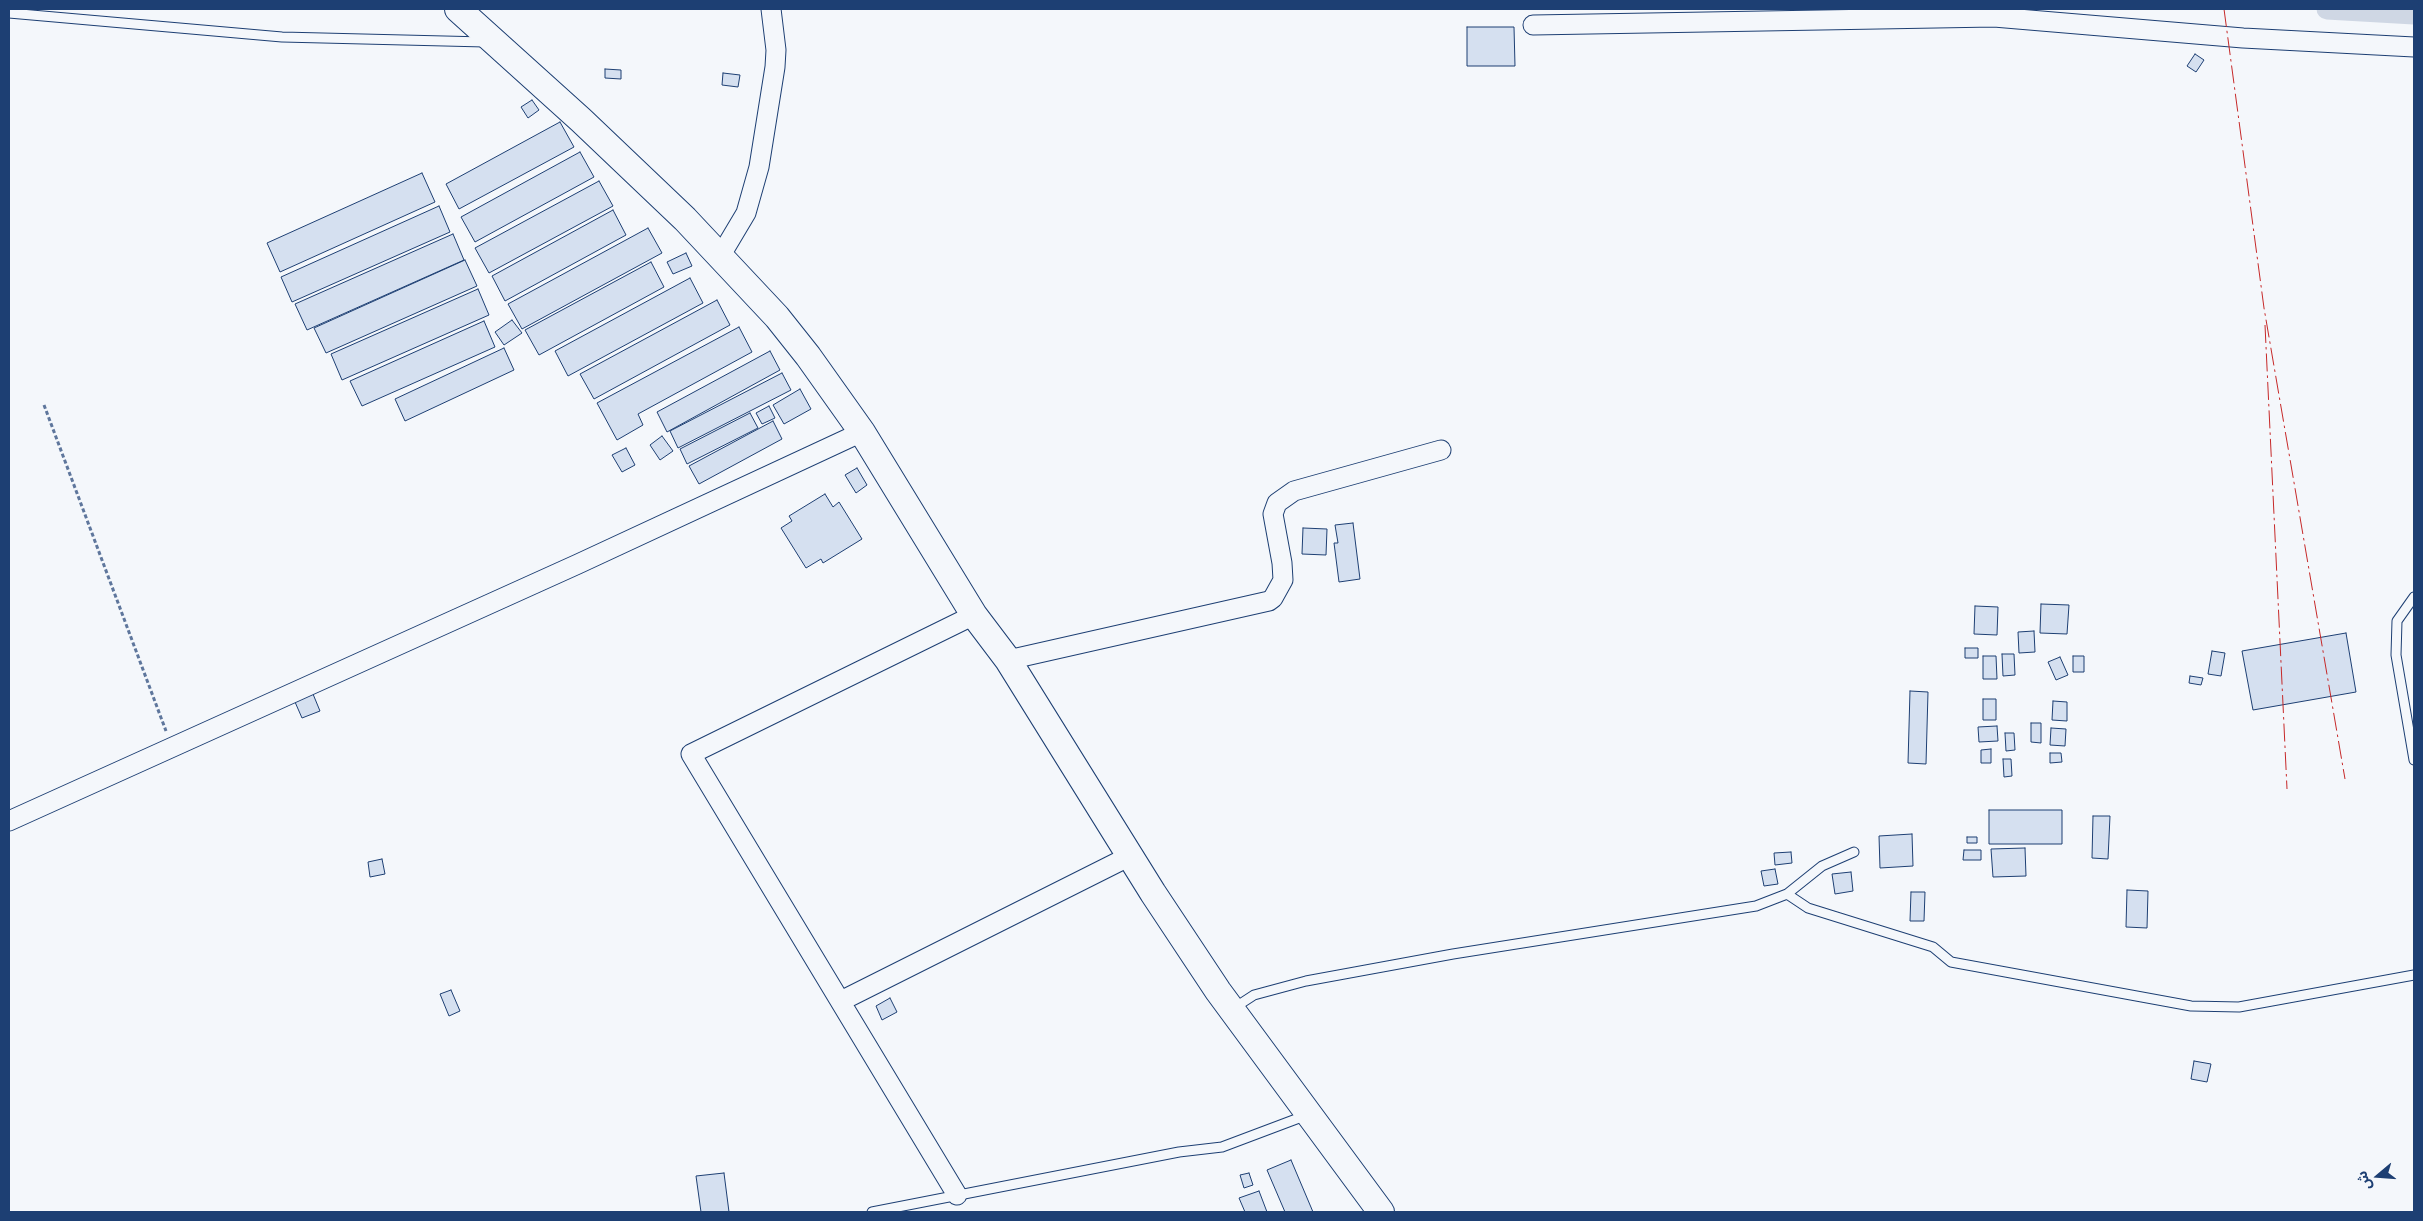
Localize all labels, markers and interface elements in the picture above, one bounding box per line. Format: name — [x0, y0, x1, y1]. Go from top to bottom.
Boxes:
north arrow — [2353, 1151, 2403, 1201]
text: ش — [2352, 1169, 2375, 1193]

